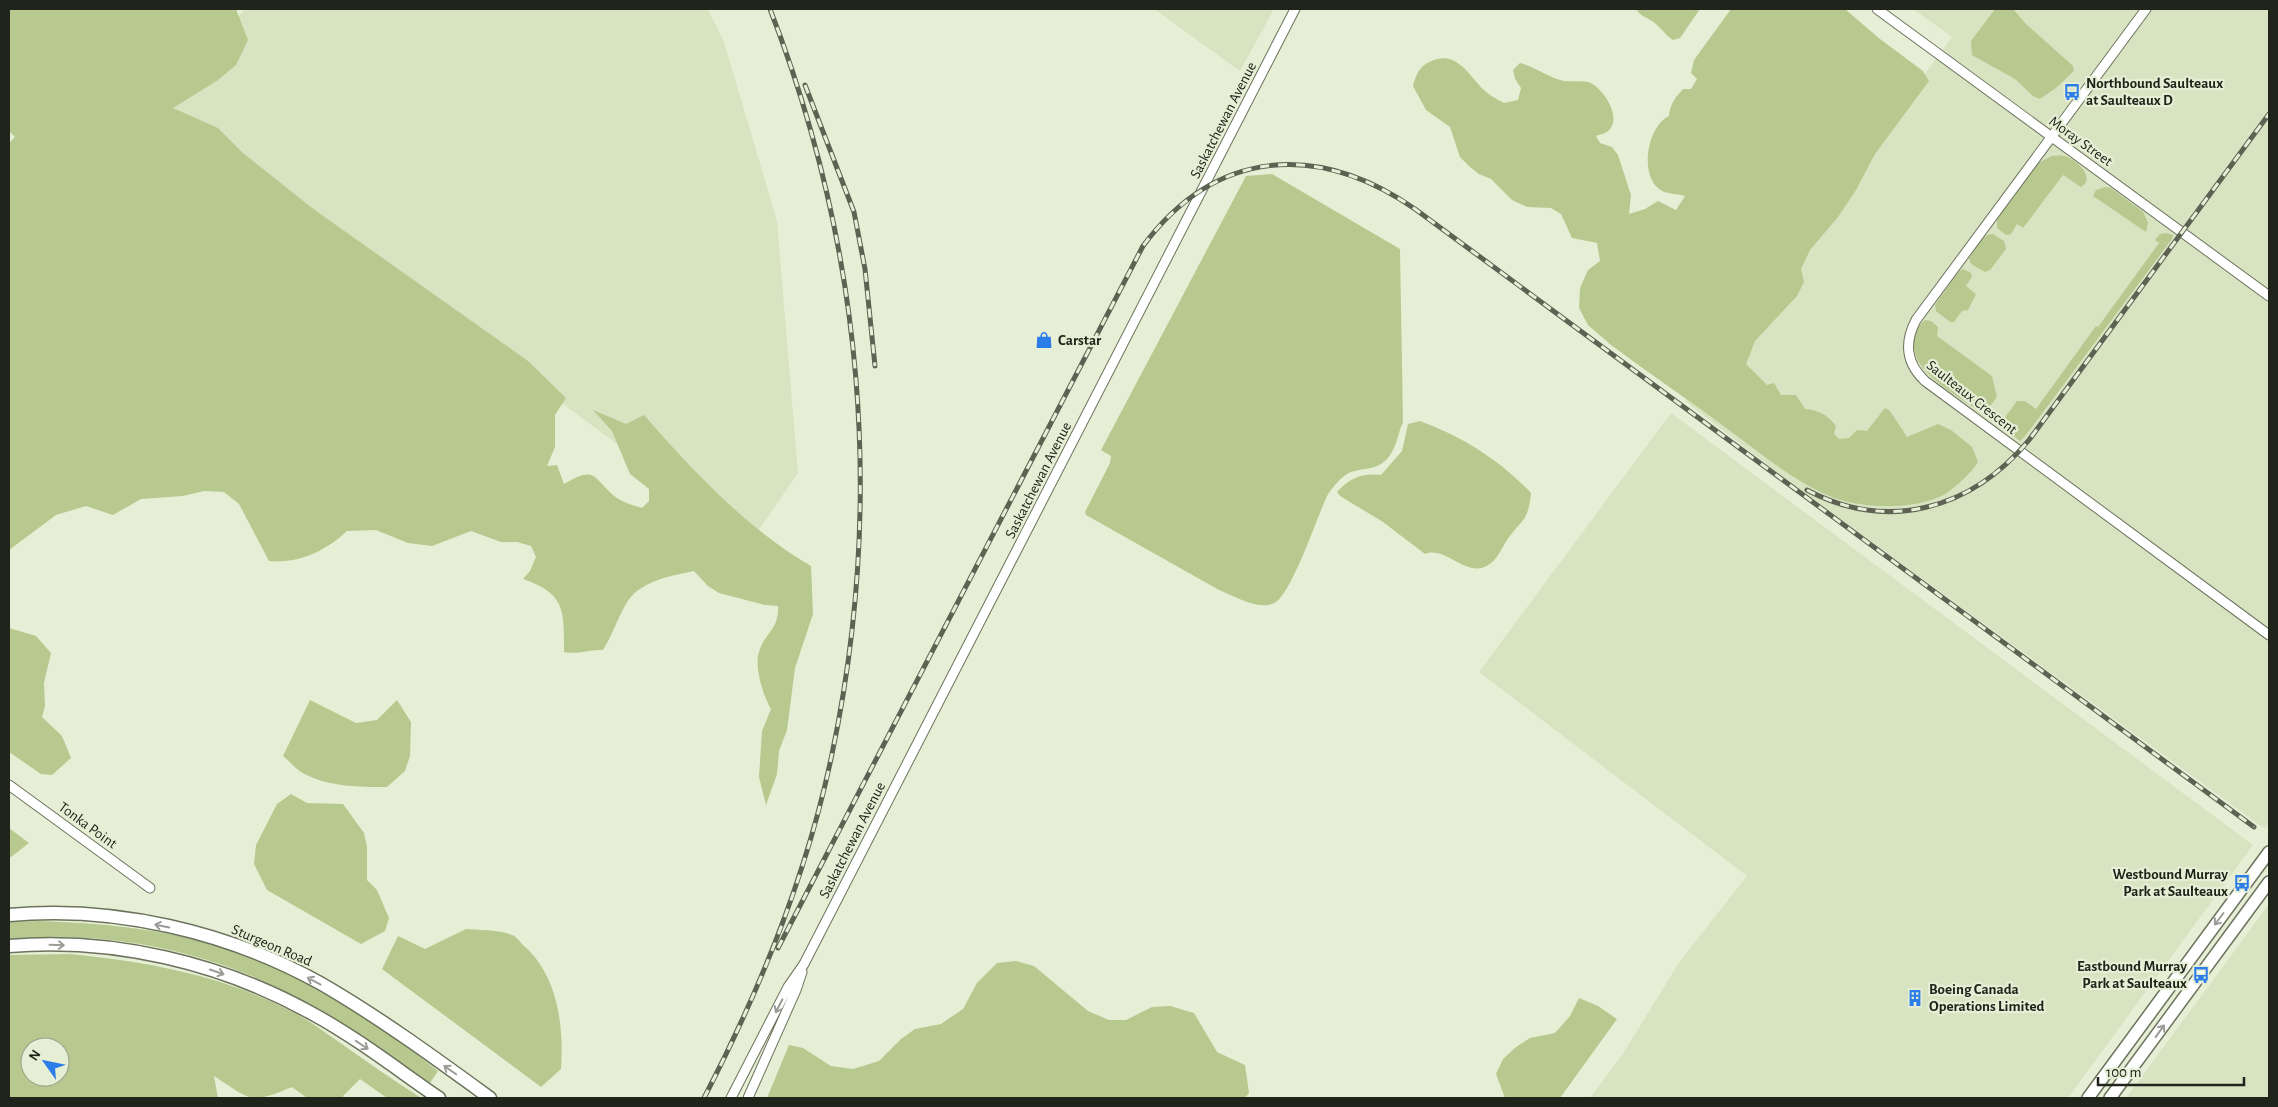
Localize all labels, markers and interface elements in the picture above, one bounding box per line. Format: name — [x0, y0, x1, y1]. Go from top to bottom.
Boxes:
street label: Saskatchewan Avenue — [1188, 60, 1259, 181]
place label: Northbound Saulteaux at Saulteaux D — [2086, 76, 2223, 108]
bus stop icon: Northbound Saulteaux at Saulteaux D — [2062, 82, 2082, 102]
street label: Moray Street — [2046, 113, 2115, 169]
shop icon: Carstar — [1034, 330, 1054, 350]
place label: Carstar — [1058, 333, 1102, 348]
street label: Saulteaux Crescent — [1924, 358, 2020, 437]
street label: Saskatchewan Avenue — [1003, 420, 1074, 541]
street label: Saskatchewan Avenue — [817, 780, 888, 901]
street label: Tonka Point — [56, 799, 120, 852]
place label: Westbound Murray Park at Saulteaux — [2113, 867, 2228, 899]
bus stop icon: Westbound Murray Park at Saulteaux — [2232, 873, 2252, 893]
one-way arrow — [2214, 912, 2225, 925]
one-way arrow — [154, 920, 170, 930]
street label: Sturgeon Road — [229, 922, 314, 969]
one-way arrow — [49, 940, 65, 950]
place label: Eastbound Murray Park at Saulteaux — [2077, 959, 2187, 991]
bus stop icon: Eastbound Murray Park at Saulteaux — [2191, 965, 2211, 985]
one-way arrow — [209, 968, 224, 977]
one-way arrow — [307, 976, 322, 986]
place label: Boeing Canada Operations Limited — [1929, 982, 2045, 1014]
building icon: Boeing Canada Operations Limited — [1905, 988, 1925, 1008]
one-way arrow — [774, 998, 784, 1013]
one-way arrow — [2154, 1025, 2165, 1038]
north arrow — [20, 1037, 70, 1087]
one-way arrow — [354, 1040, 368, 1050]
text: N — [26, 1048, 43, 1063]
scale bar — [2098, 1054, 2244, 1086]
one-way arrow — [443, 1065, 457, 1075]
text: 100 m — [2106, 1065, 2141, 1080]

